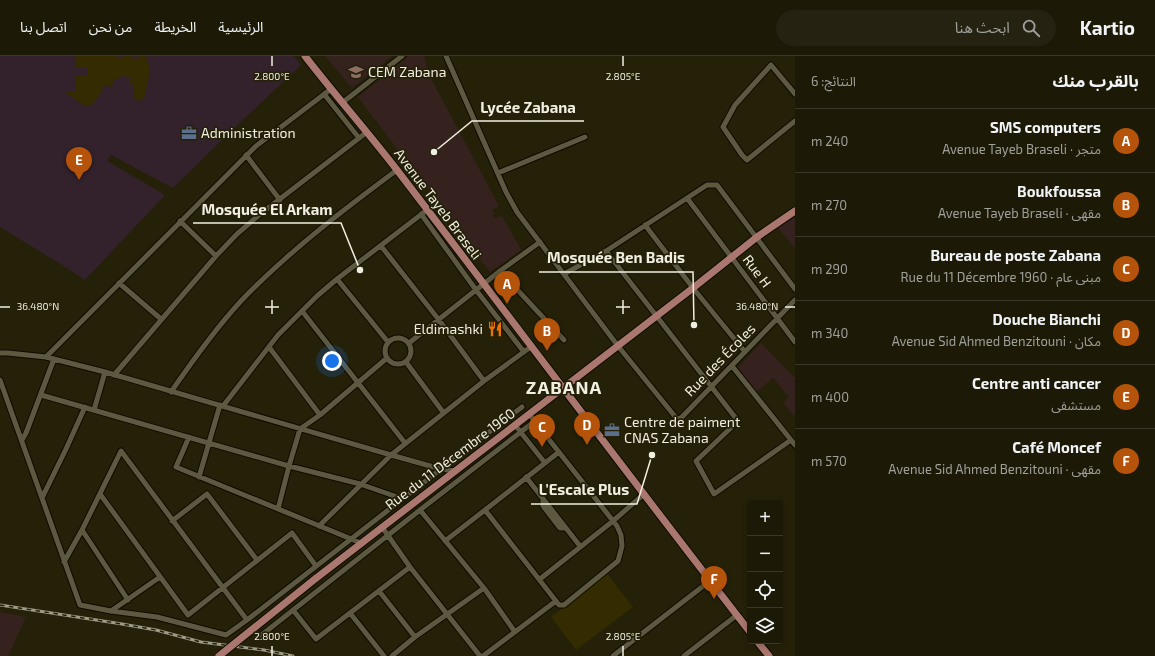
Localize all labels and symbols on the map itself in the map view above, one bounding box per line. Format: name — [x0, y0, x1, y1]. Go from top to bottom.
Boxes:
school or university icon: CEM Zabana — [347, 63, 365, 81]
place label: CEM Zabana — [368, 63, 446, 80]
text: 2.800°E — [254, 70, 290, 82]
text: 2.805°E — [606, 70, 641, 82]
callout: Lycée Zabana — [472, 94, 584, 121]
text: Lycée Zabana — [480, 98, 576, 117]
office icon: Administration — [180, 124, 198, 142]
place label: Administration — [201, 124, 296, 141]
street label: Avenue Tayeb Braseli — [391, 145, 486, 262]
pin: E — [66, 147, 92, 180]
callout: Mosquée El Arkam — [193, 196, 341, 223]
text: Mosquée El Arkam — [201, 200, 333, 218]
callout: Mosquée Ben Badis — [539, 245, 693, 272]
text: Mosquée Ben Badis — [547, 248, 685, 266]
street label: Rue H — [740, 251, 775, 290]
pin: A — [494, 271, 520, 304]
text: 36.480°N — [17, 300, 59, 312]
text: 36.480°N — [736, 300, 778, 312]
pin: B — [534, 318, 560, 351]
place label: Eldimashki — [414, 320, 483, 337]
restaurant icon: Eldimashki — [486, 320, 504, 338]
street label: Rue des Écoles — [681, 320, 759, 400]
your location — [322, 351, 342, 371]
district label: ZABANA — [526, 376, 602, 398]
street label: Rue du 11 Décembre 1960 — [381, 404, 518, 513]
pin: D — [574, 412, 600, 445]
place label: Centre de paiment CNAS Zabana — [624, 413, 740, 446]
pin: C — [529, 414, 555, 447]
office icon: Centre de paiment CNAS Zabana — [603, 421, 621, 439]
callout: L'Escale Plus — [531, 477, 637, 504]
text: L'Escale Plus — [539, 480, 629, 498]
pin: F — [701, 566, 727, 599]
text: 2.800°E — [254, 630, 290, 642]
text: 2.805°E — [606, 630, 641, 642]

